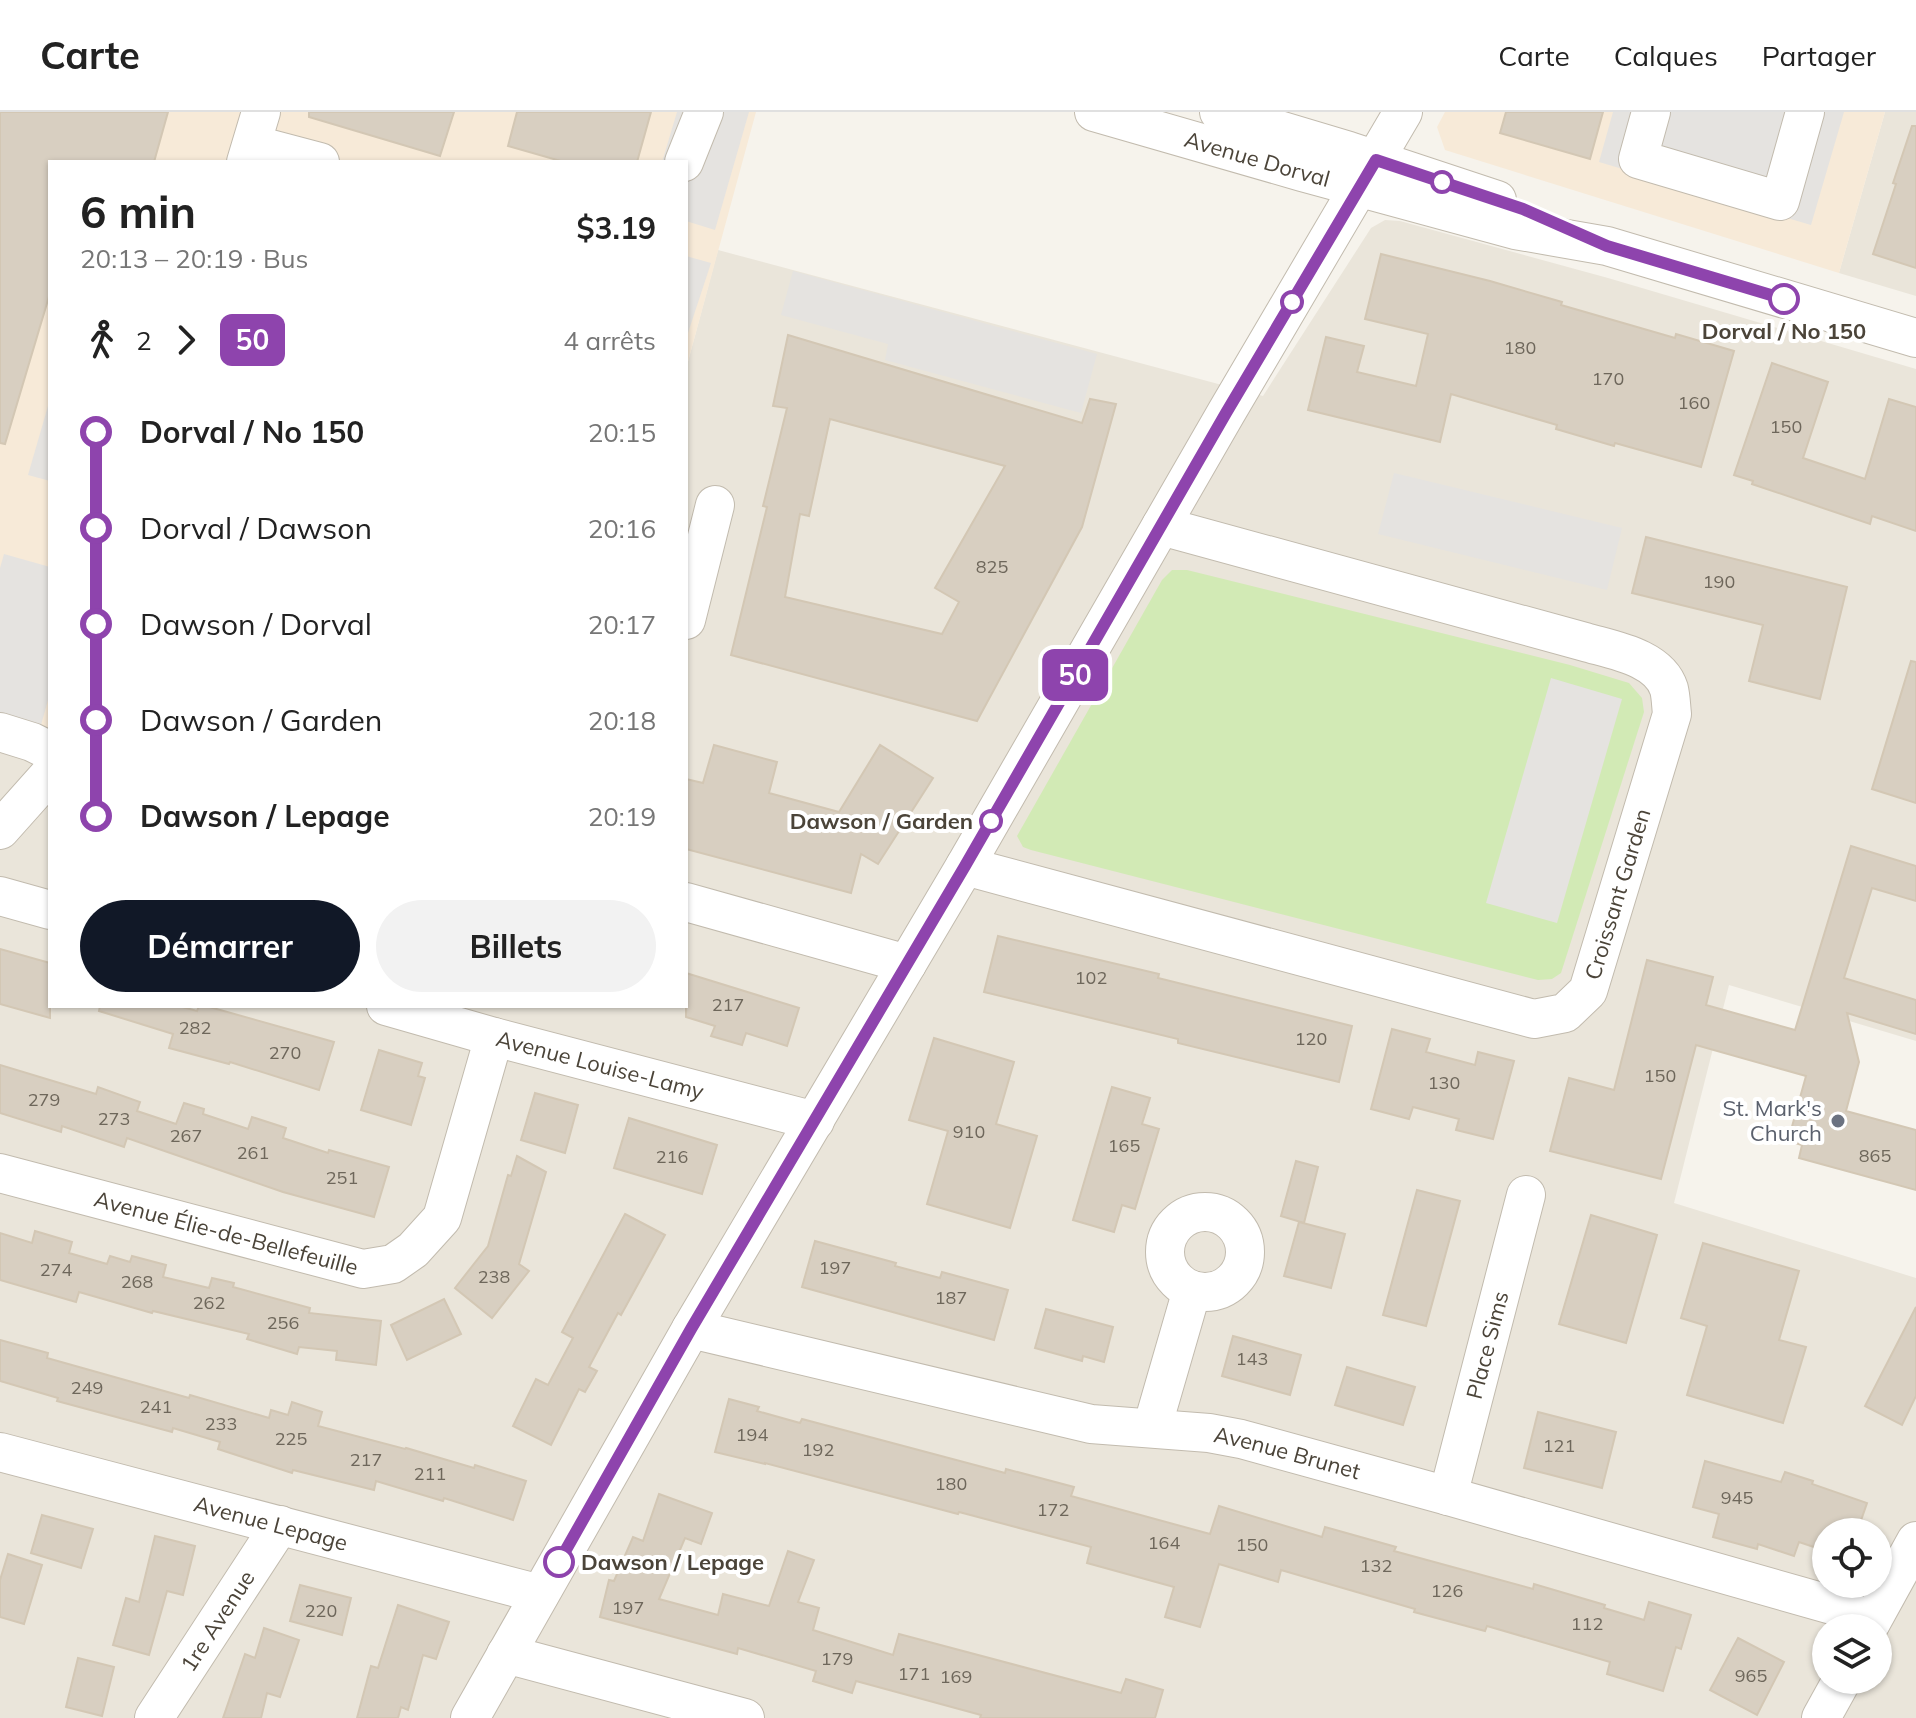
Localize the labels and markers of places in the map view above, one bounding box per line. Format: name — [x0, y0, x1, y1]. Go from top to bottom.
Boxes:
unlabelled marker — [1431, 171, 1453, 193]
marker: Dorval / No 150 — [1769, 284, 1799, 314]
unlabelled marker — [1281, 291, 1303, 313]
place label: Dorval / No 150 — [1702, 317, 1866, 345]
place label: Dawson / Garden — [790, 807, 973, 835]
marker: Dawson / Garden — [980, 810, 1002, 832]
place label: St. Mark's Church — [1722, 1094, 1822, 1147]
marker: St. Mark's Church — [1829, 1112, 1847, 1130]
marker: Dawson / Lepage — [544, 1547, 574, 1577]
place label: Dawson / Lepage — [581, 1548, 764, 1576]

